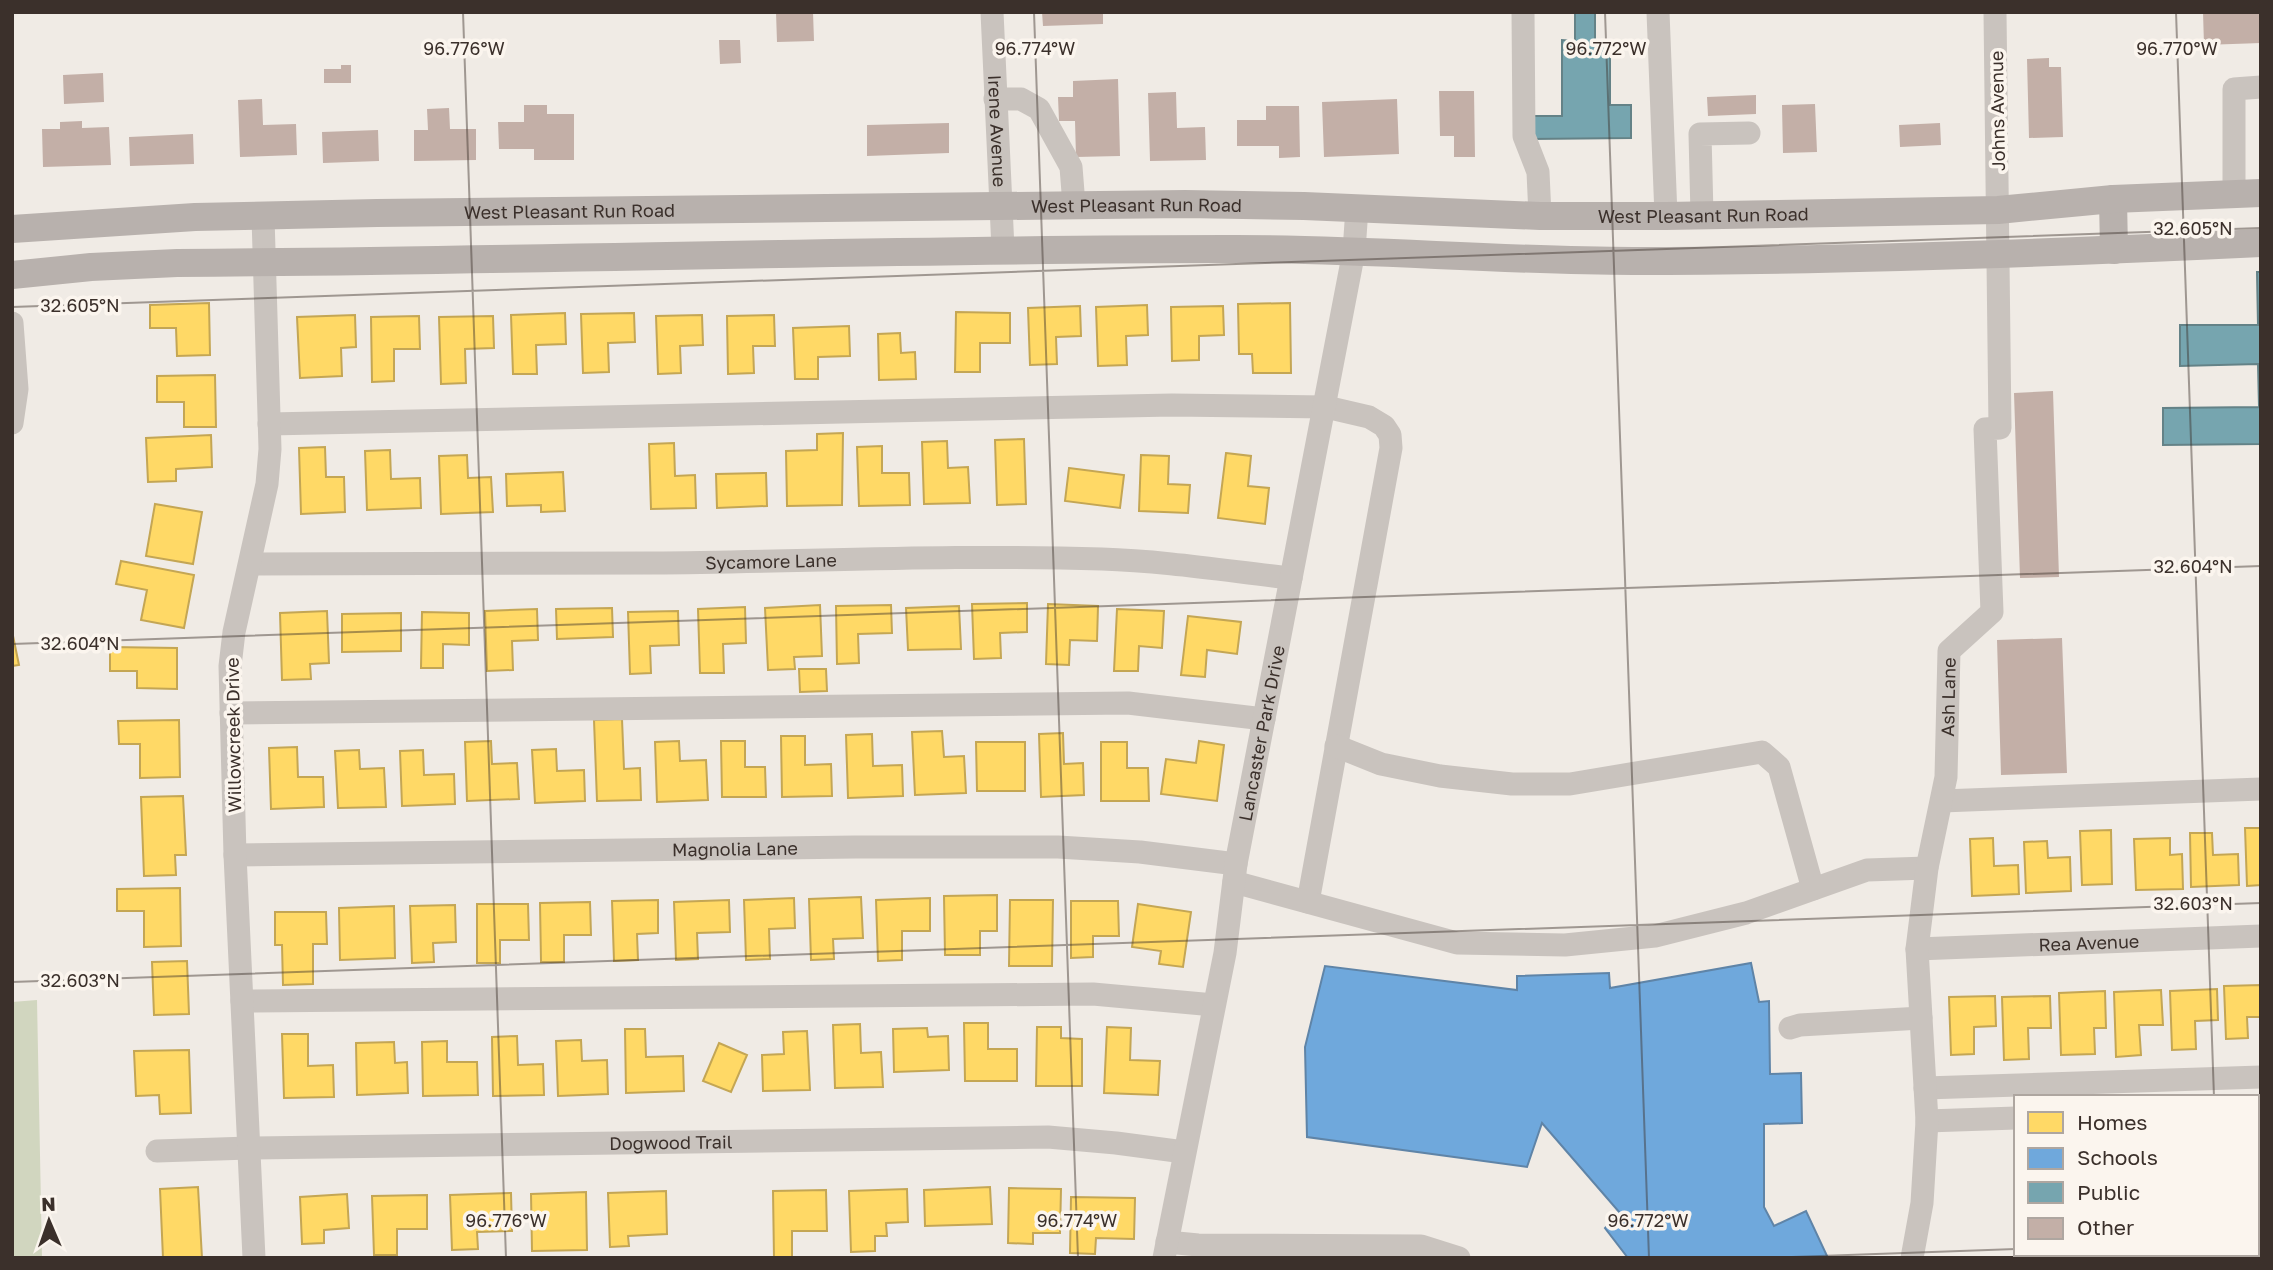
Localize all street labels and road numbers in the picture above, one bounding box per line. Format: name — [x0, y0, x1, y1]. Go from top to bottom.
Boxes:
street label: Johns Avenue — [1985, 51, 2009, 171]
street label: Irene Avenue — [984, 74, 1011, 188]
street label: West Pleasant Run Road — [1031, 193, 1242, 217]
street label: West Pleasant Run Road — [464, 199, 675, 223]
street label: West Pleasant Run Road — [1598, 202, 1809, 227]
street label: Sycamore Lane — [705, 549, 837, 573]
street label: Lancaster Park Drive — [1234, 643, 1289, 823]
street label: Willowcreek Drive — [221, 657, 245, 813]
street label: Ash Lane — [1936, 657, 1960, 737]
street label: Magnolia Lane — [672, 837, 798, 860]
street label: Rea Avenue — [2038, 930, 2140, 955]
street label: Dogwood Trail — [609, 1130, 733, 1154]

